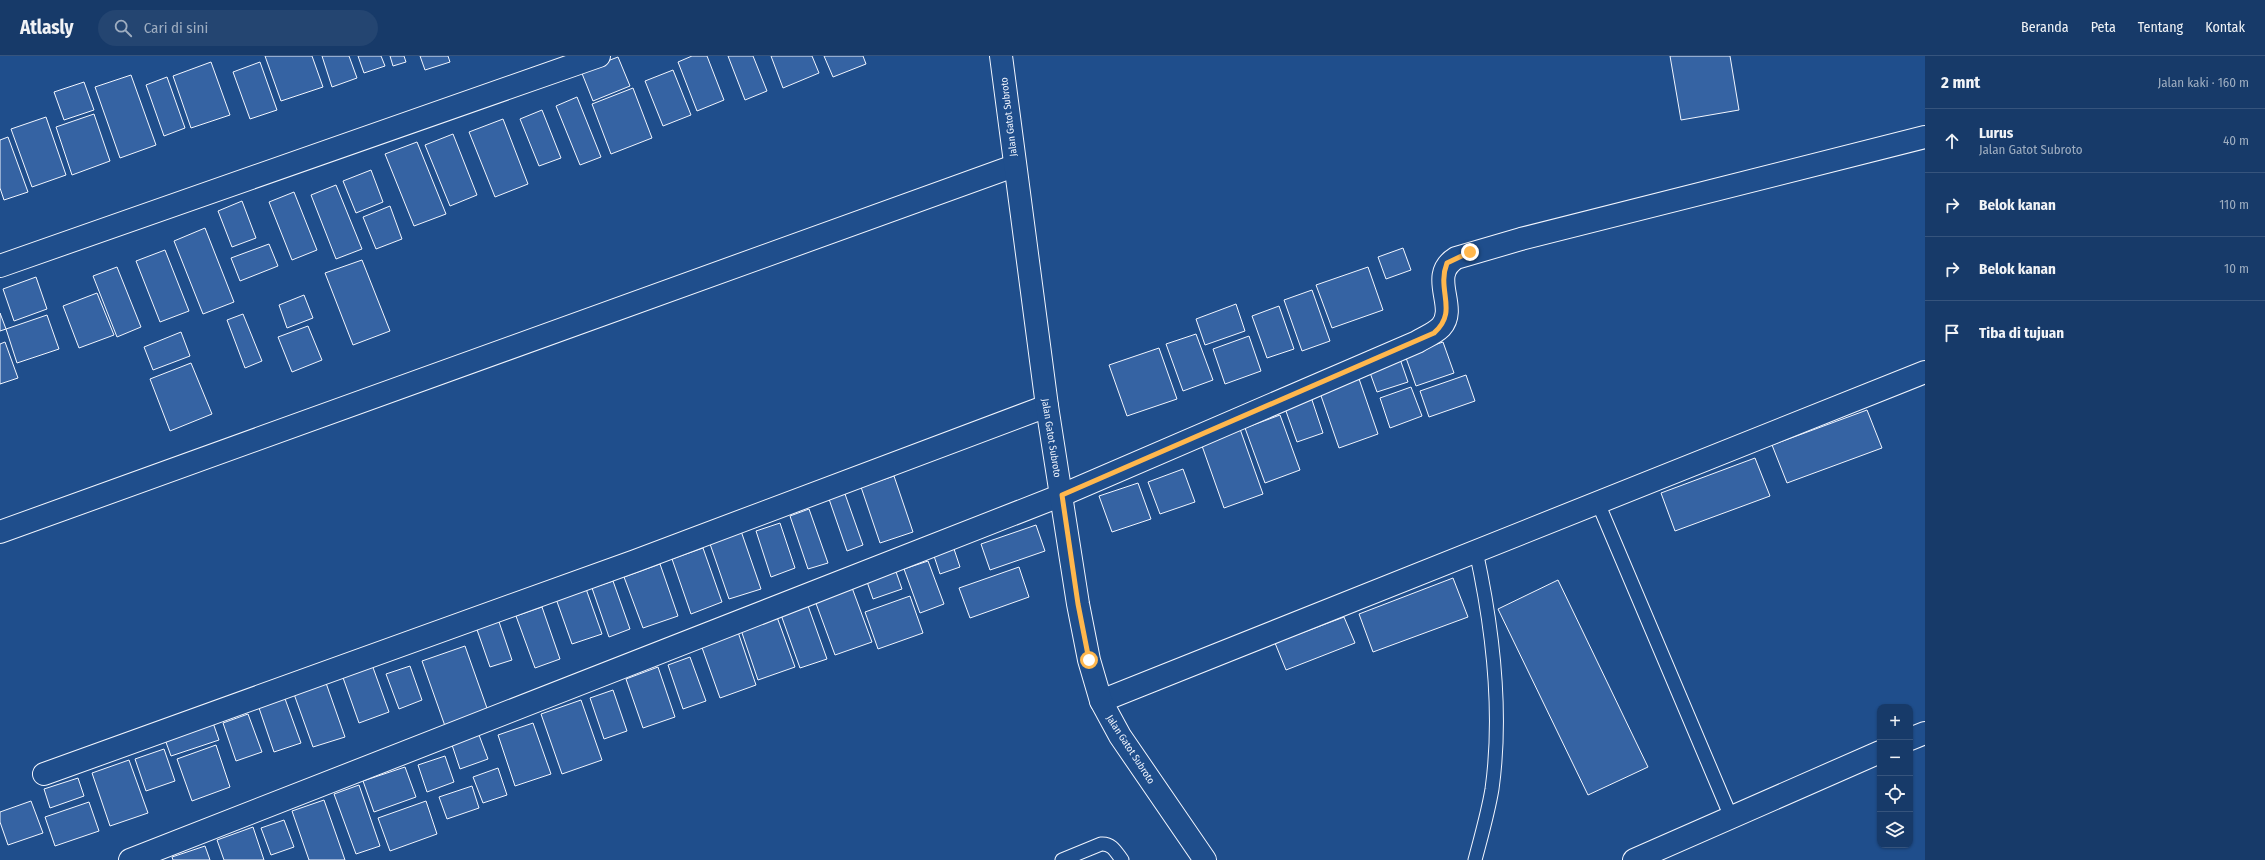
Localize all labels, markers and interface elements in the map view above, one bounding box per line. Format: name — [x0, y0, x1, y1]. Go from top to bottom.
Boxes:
search box — [98, 10, 378, 46]
text: Atlasly — [20, 16, 74, 39]
icon: search — [112, 17, 134, 39]
text: Cari di sini — [144, 19, 208, 37]
text: Beranda — [2021, 19, 2069, 36]
text: Peta — [2091, 19, 2116, 36]
text: Tentang — [2138, 19, 2183, 36]
text: Kontak — [2205, 19, 2245, 36]
text: 2 mnt — [1941, 72, 1980, 93]
text: Jalan kaki · 160 m — [2158, 75, 2249, 90]
street label: Jalan Gatot Subroto — [998, 77, 1020, 157]
text: Lurus — [1979, 124, 2013, 142]
icon: ahead — [1941, 130, 1963, 152]
text: 40 m — [2223, 133, 2249, 148]
text: Jalan Gatot Subroto — [1979, 142, 2083, 157]
icon: right — [1941, 194, 1963, 216]
text: Belok kanan — [1979, 196, 2056, 214]
text: 110 m — [2219, 197, 2249, 212]
route end — [1461, 243, 1479, 261]
icon: right — [1941, 258, 1963, 280]
text: Belok kanan — [1979, 260, 2056, 278]
text: 10 m — [2224, 261, 2249, 276]
icon: arrive — [1941, 322, 1963, 344]
text: Tiba di tujuan — [1979, 324, 2064, 342]
street label: Jalan Gatot Subroto — [1039, 398, 1063, 478]
route start — [1080, 651, 1098, 669]
map controls — [1877, 704, 1913, 848]
button: + — [1877, 704, 1913, 740]
street label: Jalan Gatot Subroto — [1103, 713, 1157, 786]
button: − — [1877, 740, 1913, 776]
button: locate — [1877, 776, 1913, 812]
button: layers — [1877, 812, 1913, 848]

